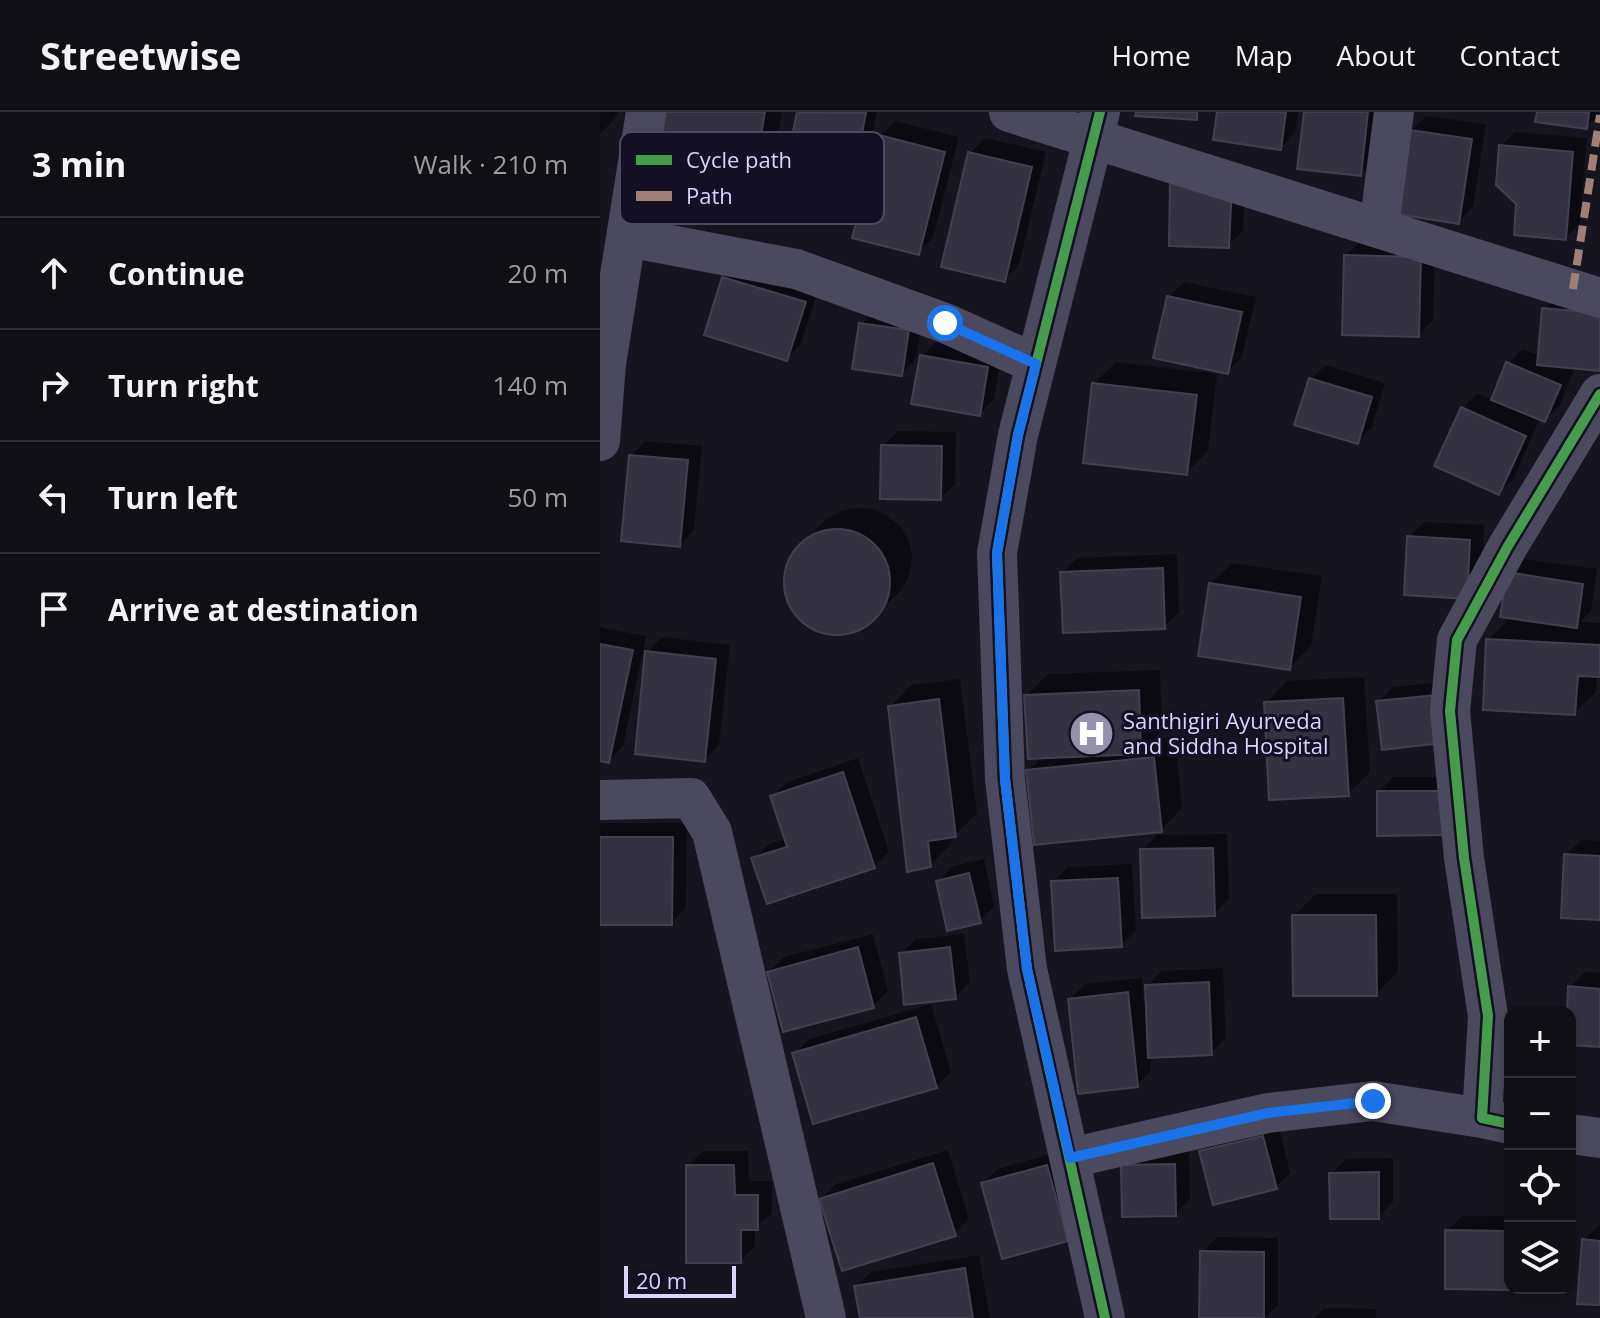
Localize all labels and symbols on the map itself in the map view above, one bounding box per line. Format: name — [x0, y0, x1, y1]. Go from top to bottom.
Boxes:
legend — [620, 132, 884, 224]
text: Cycle path — [686, 144, 792, 174]
text: Path — [686, 180, 733, 210]
route start — [927, 305, 963, 341]
place label: Santhigiri Ayurveda and Siddha Hospital — [1123, 705, 1328, 760]
hospital icon: Santhigiri Ayurveda and Siddha Hospital — [1068, 709, 1116, 757]
route end — [1355, 1083, 1391, 1119]
scale bar — [624, 1262, 736, 1298]

